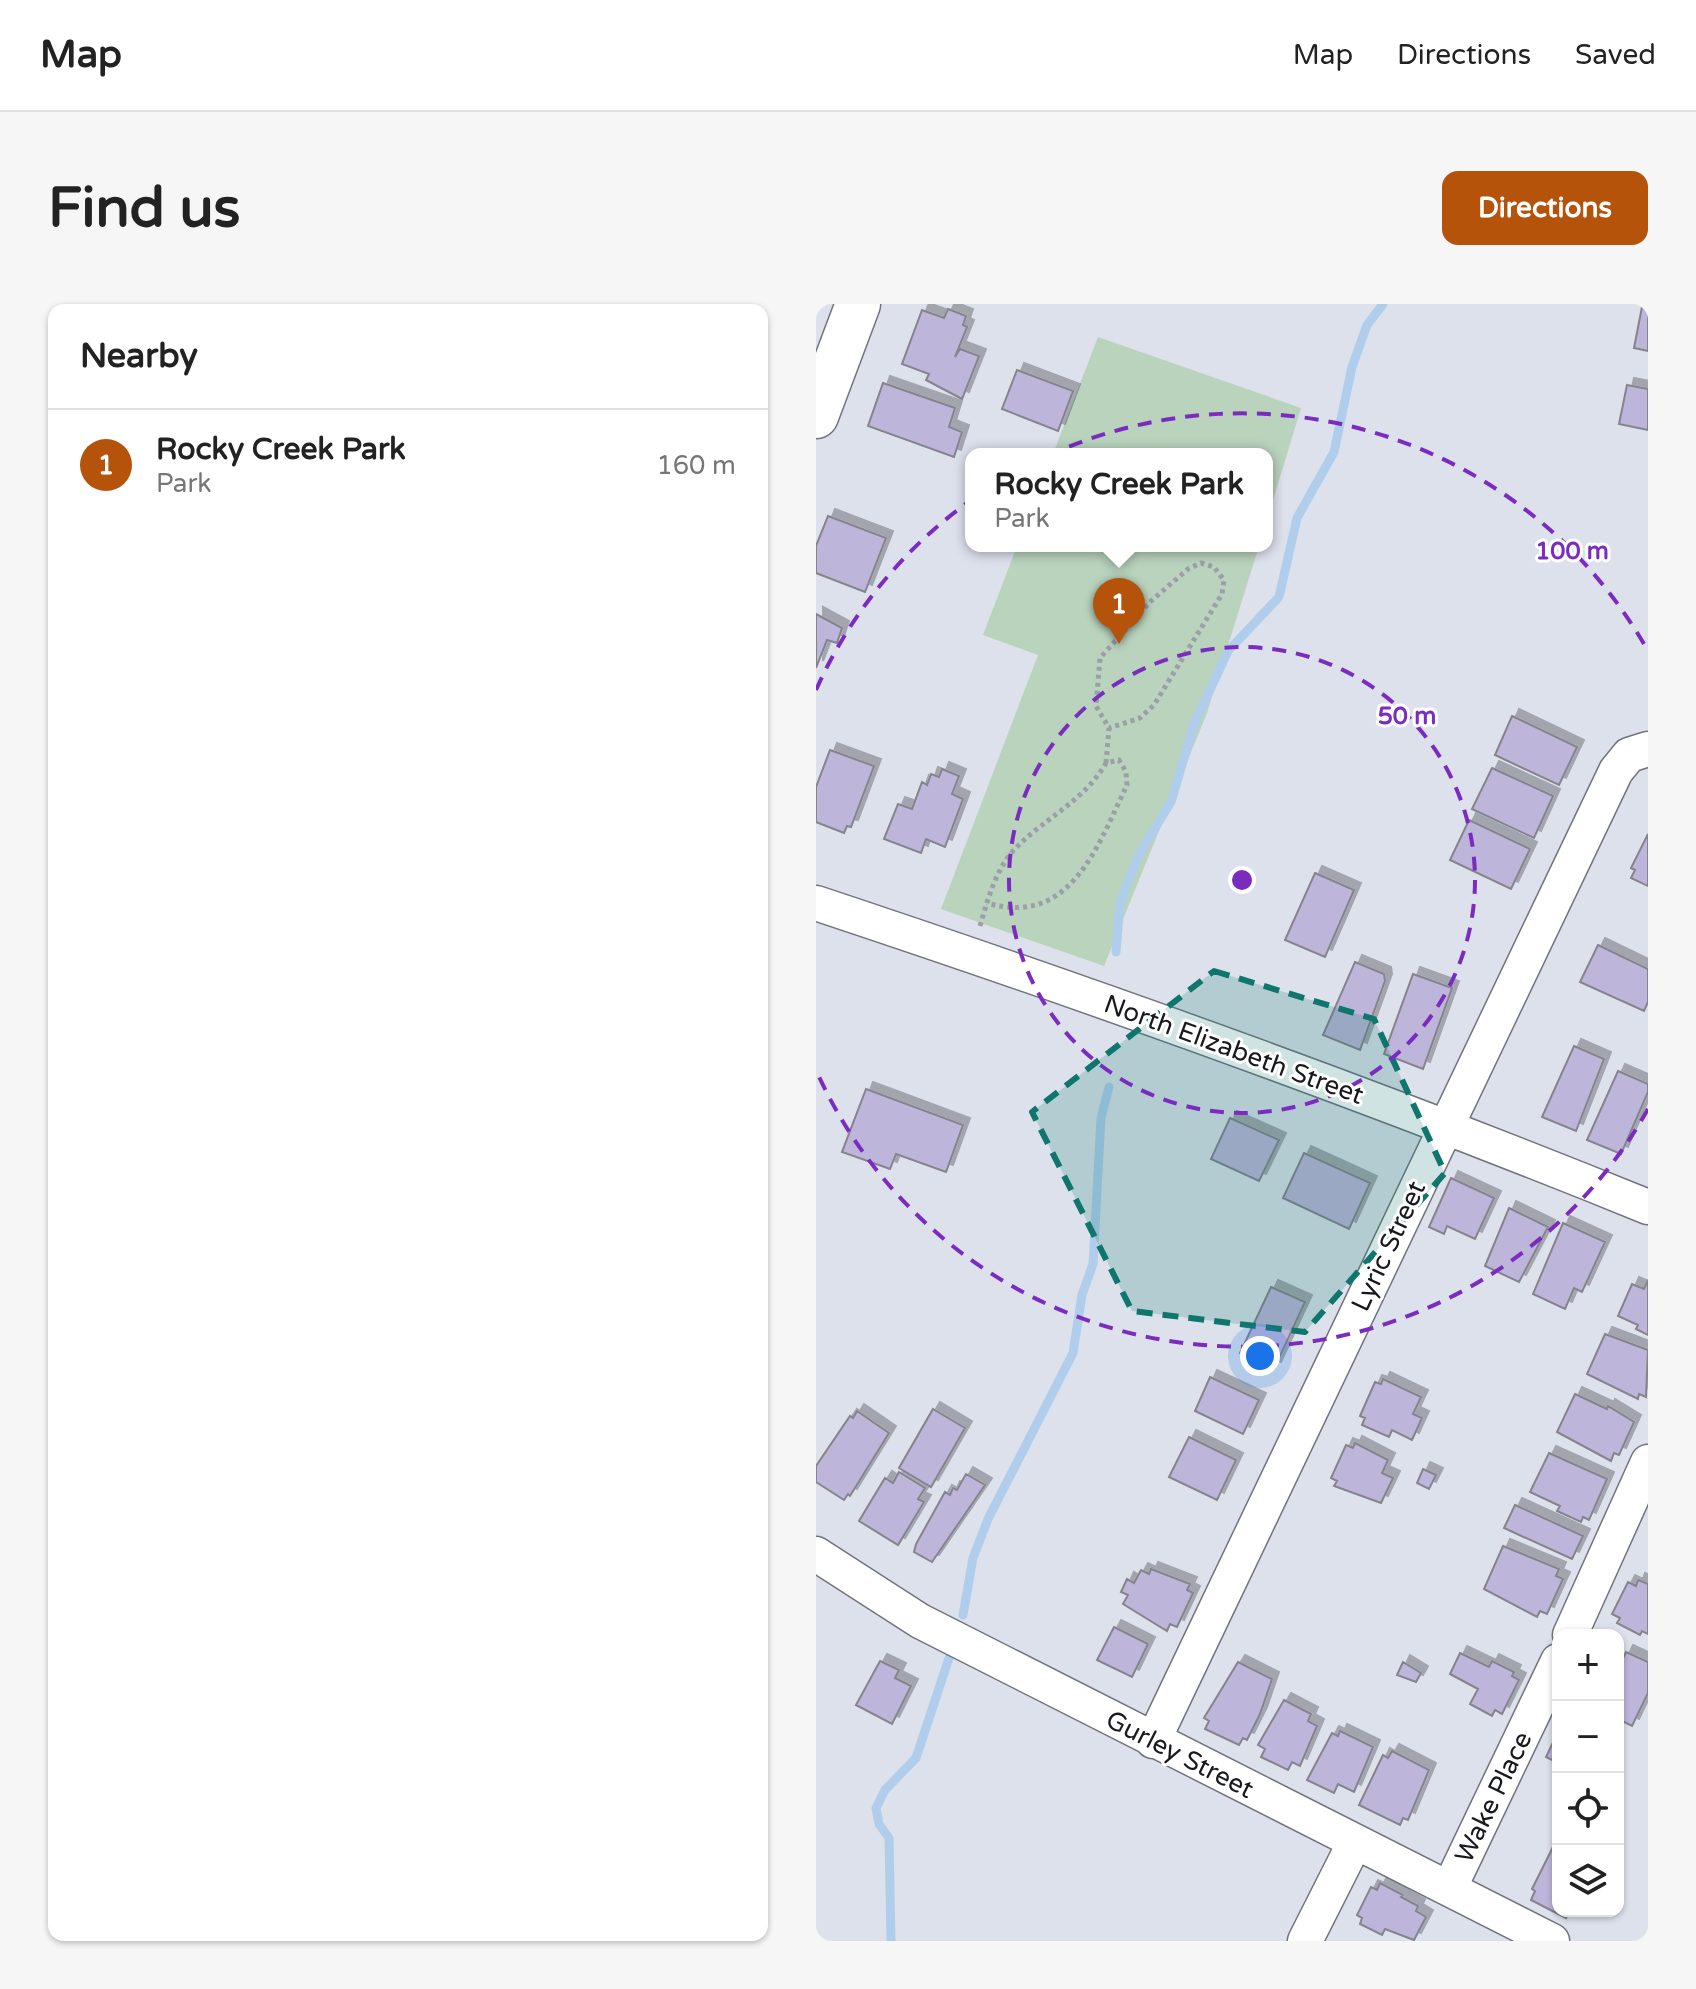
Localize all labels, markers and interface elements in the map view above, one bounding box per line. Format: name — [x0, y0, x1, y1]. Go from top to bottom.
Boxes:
text: Map — [40, 32, 122, 78]
text: Map — [1293, 38, 1353, 72]
text: Directions — [1397, 38, 1531, 72]
text: Saved — [1575, 38, 1656, 72]
button: Directions — [1442, 171, 1648, 245]
text: Find us — [48, 175, 240, 242]
text: Nearby — [80, 336, 198, 377]
text: Rocky Creek Park — [156, 431, 406, 468]
popup — [965, 448, 1273, 552]
text: 1 — [98, 450, 114, 481]
text: 160 m — [656, 450, 736, 481]
text: Rocky Creek Park — [994, 466, 1244, 503]
text: Park — [156, 468, 212, 499]
text: Park — [994, 503, 1050, 534]
text: 100 m — [1535, 537, 1609, 566]
pin: 1 — [1093, 578, 1145, 644]
text: 50 m — [1378, 702, 1436, 731]
centre of rings — [1228, 866, 1256, 894]
street label: North Elizabeth Street — [1100, 988, 1368, 1111]
street label: Lyric Street — [1345, 1176, 1432, 1316]
your location — [1240, 1336, 1280, 1376]
map controls — [1552, 1629, 1624, 1917]
button: + — [1552, 1629, 1624, 1701]
button: − — [1552, 1701, 1624, 1773]
street label: Gurley Street — [1101, 1704, 1259, 1805]
street label: Wake Place — [1448, 1727, 1539, 1868]
button: locate — [1552, 1773, 1624, 1845]
button: layers — [1552, 1845, 1624, 1917]

